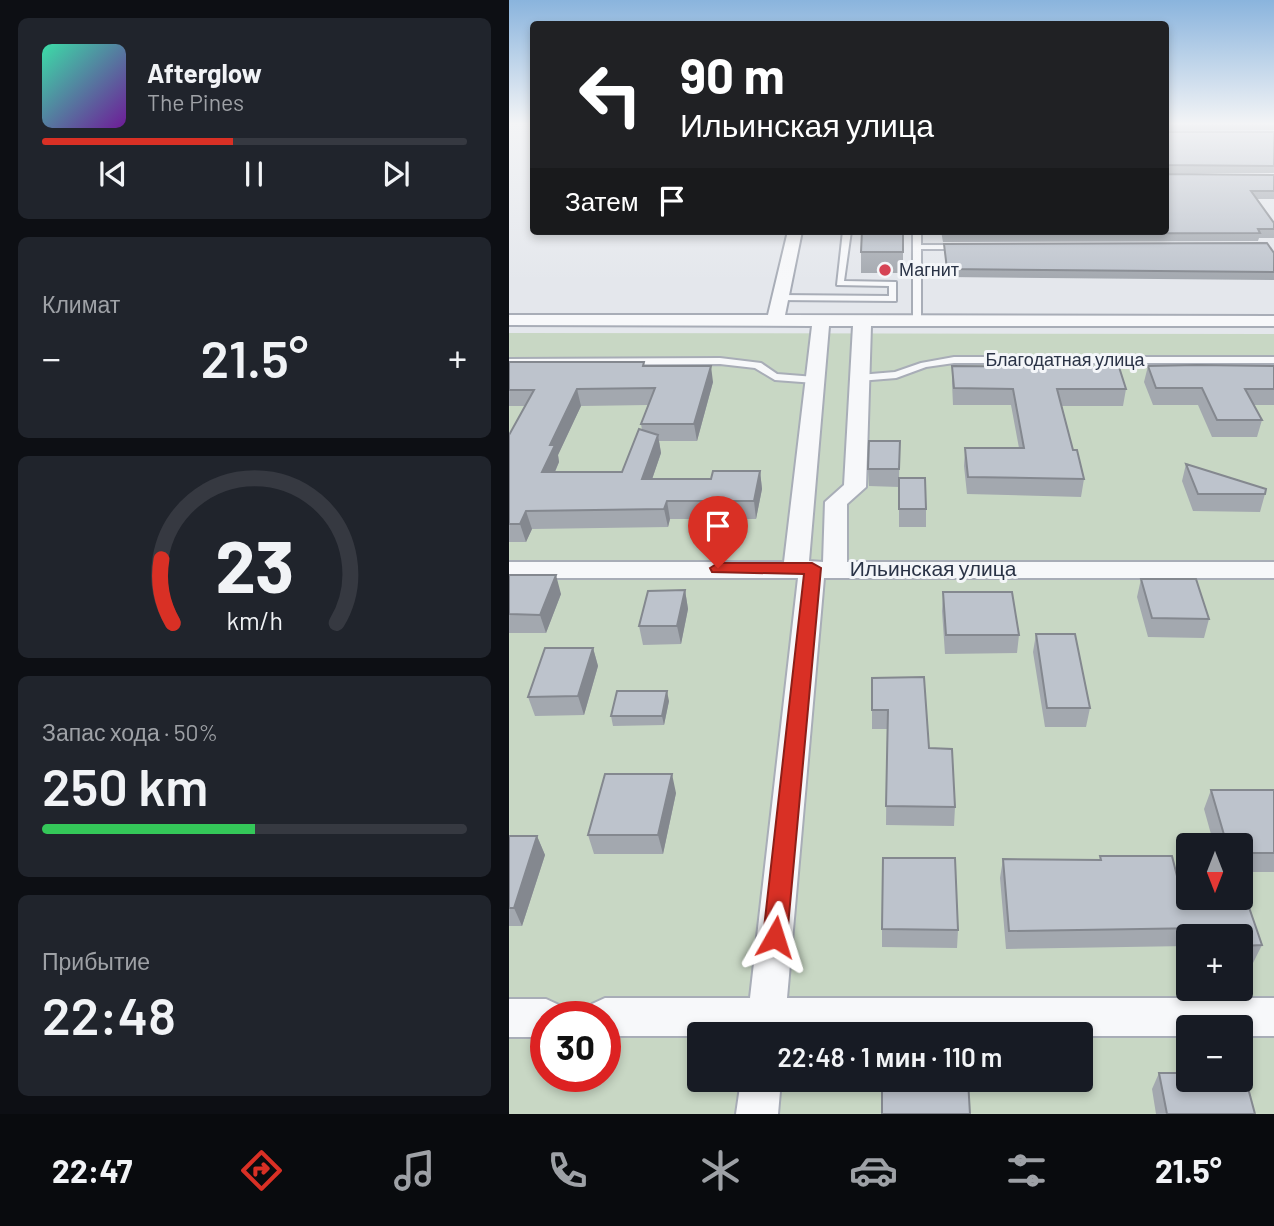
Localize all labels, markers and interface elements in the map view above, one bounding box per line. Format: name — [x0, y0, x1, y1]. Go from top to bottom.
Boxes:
text: 90 m — [680, 45, 785, 104]
icon: left — [565, 49, 656, 140]
text: Afterglow — [147, 57, 262, 88]
text: The Pines — [147, 88, 244, 116]
text: Ильинская улица — [680, 105, 934, 143]
icon: previous — [94, 155, 132, 193]
icon: pause — [235, 155, 273, 193]
icon: next — [377, 155, 415, 193]
icon: arrive — [653, 182, 691, 220]
text: Затем — [565, 185, 639, 216]
place label: Магнит — [899, 258, 959, 280]
marker: Магнит — [877, 262, 893, 278]
text: Климат — [42, 290, 120, 318]
text: 21.5° — [201, 326, 308, 388]
text: − — [42, 334, 61, 380]
text: + — [448, 334, 467, 380]
street label: Благодатная улица — [985, 348, 1146, 370]
pin — [688, 496, 748, 568]
icon: arrive — [699, 507, 737, 545]
text: 23 — [215, 520, 294, 608]
street label: Ильинская улица — [850, 555, 1017, 580]
text: km/h — [226, 605, 283, 635]
text: Запас хода · 50% — [42, 718, 218, 746]
text: 250 km — [42, 754, 208, 816]
north arrow — [1176, 833, 1253, 910]
map controls — [1176, 833, 1253, 1092]
position arrow — [738, 900, 812, 974]
button: + — [1176, 924, 1253, 1001]
text: Прибытие — [42, 947, 150, 975]
text: 22:48 — [42, 983, 176, 1045]
speed limit sign: 30 — [530, 1001, 621, 1092]
button: − — [1176, 1015, 1253, 1092]
text: 22:48 · 1 мин · 110 m — [778, 1041, 1002, 1072]
icon: directions — [237, 1146, 286, 1195]
icon: music — [390, 1146, 439, 1195]
icon: phone — [543, 1146, 592, 1195]
icon: climate — [696, 1146, 745, 1195]
icon: car — [849, 1146, 898, 1195]
icon: filters — [1002, 1146, 1051, 1195]
text: 22:47 — [52, 1151, 132, 1189]
text: 21.5° — [1155, 1151, 1222, 1189]

